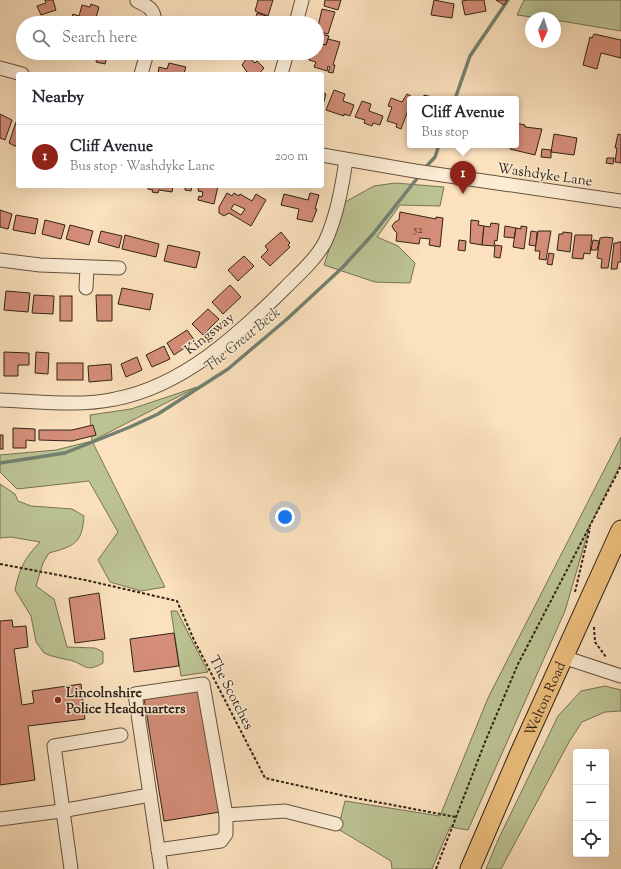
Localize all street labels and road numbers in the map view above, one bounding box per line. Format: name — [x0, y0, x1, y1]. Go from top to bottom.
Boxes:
street label: Washdyke Lane — [496, 159, 594, 193]
street label: Kingsway — [181, 309, 239, 360]
street label: The Scotches — [203, 652, 257, 733]
street label: Welton Road — [521, 659, 572, 740]

